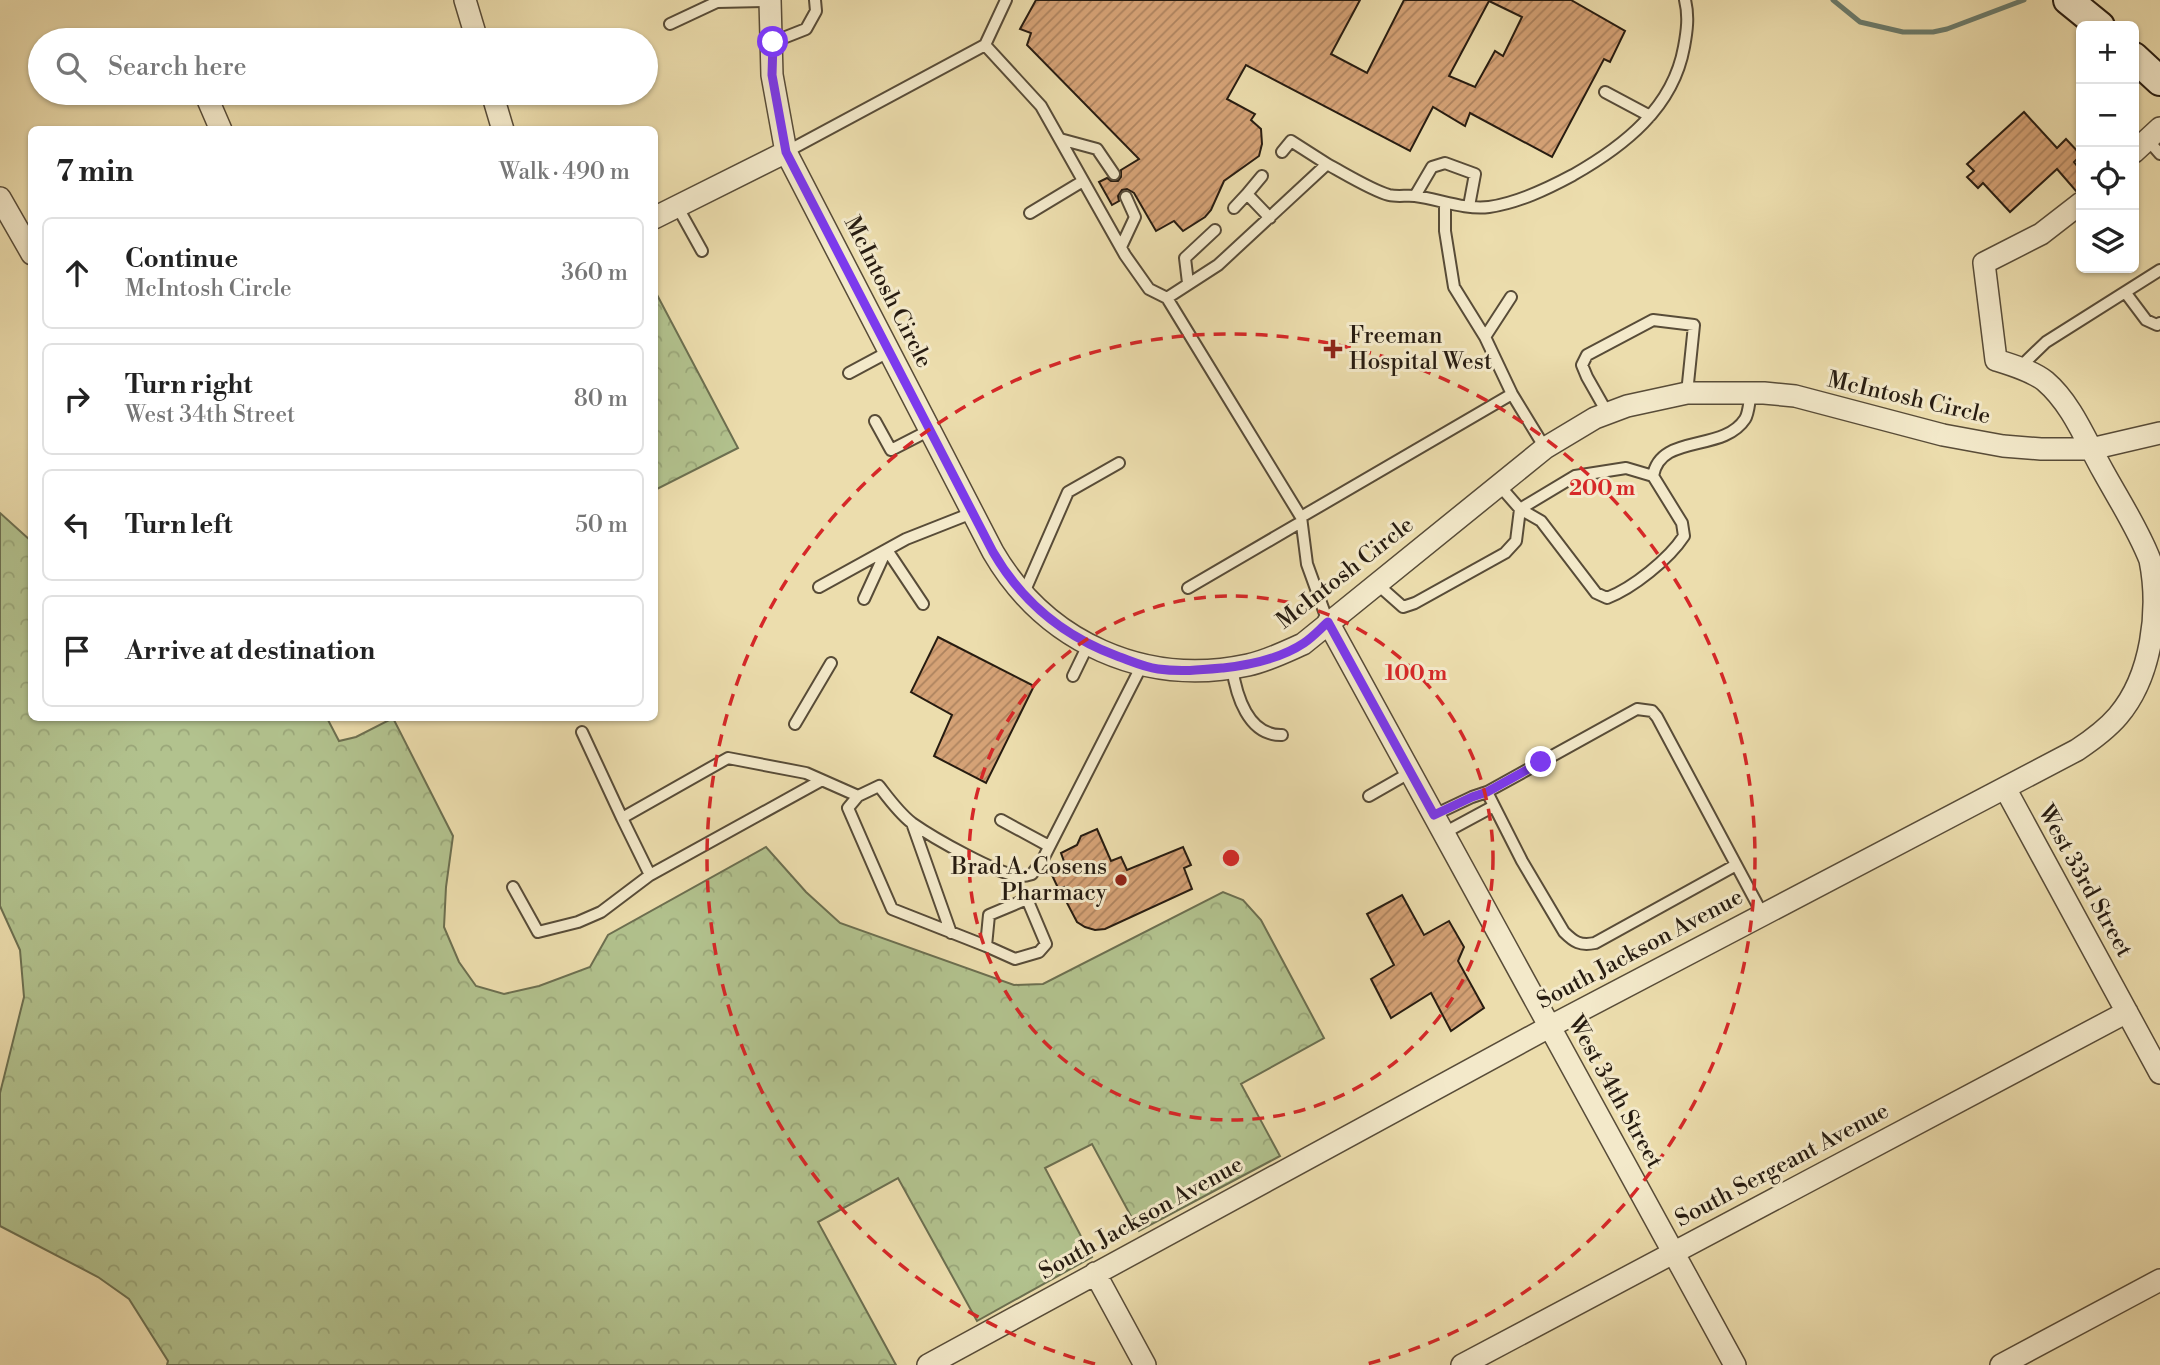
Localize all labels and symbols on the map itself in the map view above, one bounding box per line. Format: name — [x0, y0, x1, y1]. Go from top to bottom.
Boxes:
route start — [757, 26, 788, 57]
street label: McIntosh Circle — [838, 211, 938, 373]
place label: Freeman Hospital West — [1349, 322, 1492, 376]
marker: Freeman Hospital West — [1323, 339, 1343, 359]
street label: McIntosh Circle — [1825, 366, 1993, 430]
text: 200 m — [1569, 476, 1635, 502]
street label: McIntosh Circle — [1271, 511, 1419, 635]
text: 100 m — [1385, 661, 1447, 687]
route end — [1525, 746, 1556, 777]
street label: West 33rd Street — [2031, 799, 2138, 962]
centre of rings — [1219, 846, 1243, 870]
place label: Brad A. Cosens Pharmacy — [950, 853, 1108, 907]
marker: Brad A. Cosens Pharmacy — [1113, 872, 1129, 888]
street label: South Jackson Avenue — [1532, 883, 1748, 1015]
street label: West 34th Street — [1561, 1010, 1669, 1173]
street label: South Sergeant Avenue — [1670, 1097, 1894, 1233]
street label: South Jackson Avenue — [1034, 1150, 1248, 1286]

